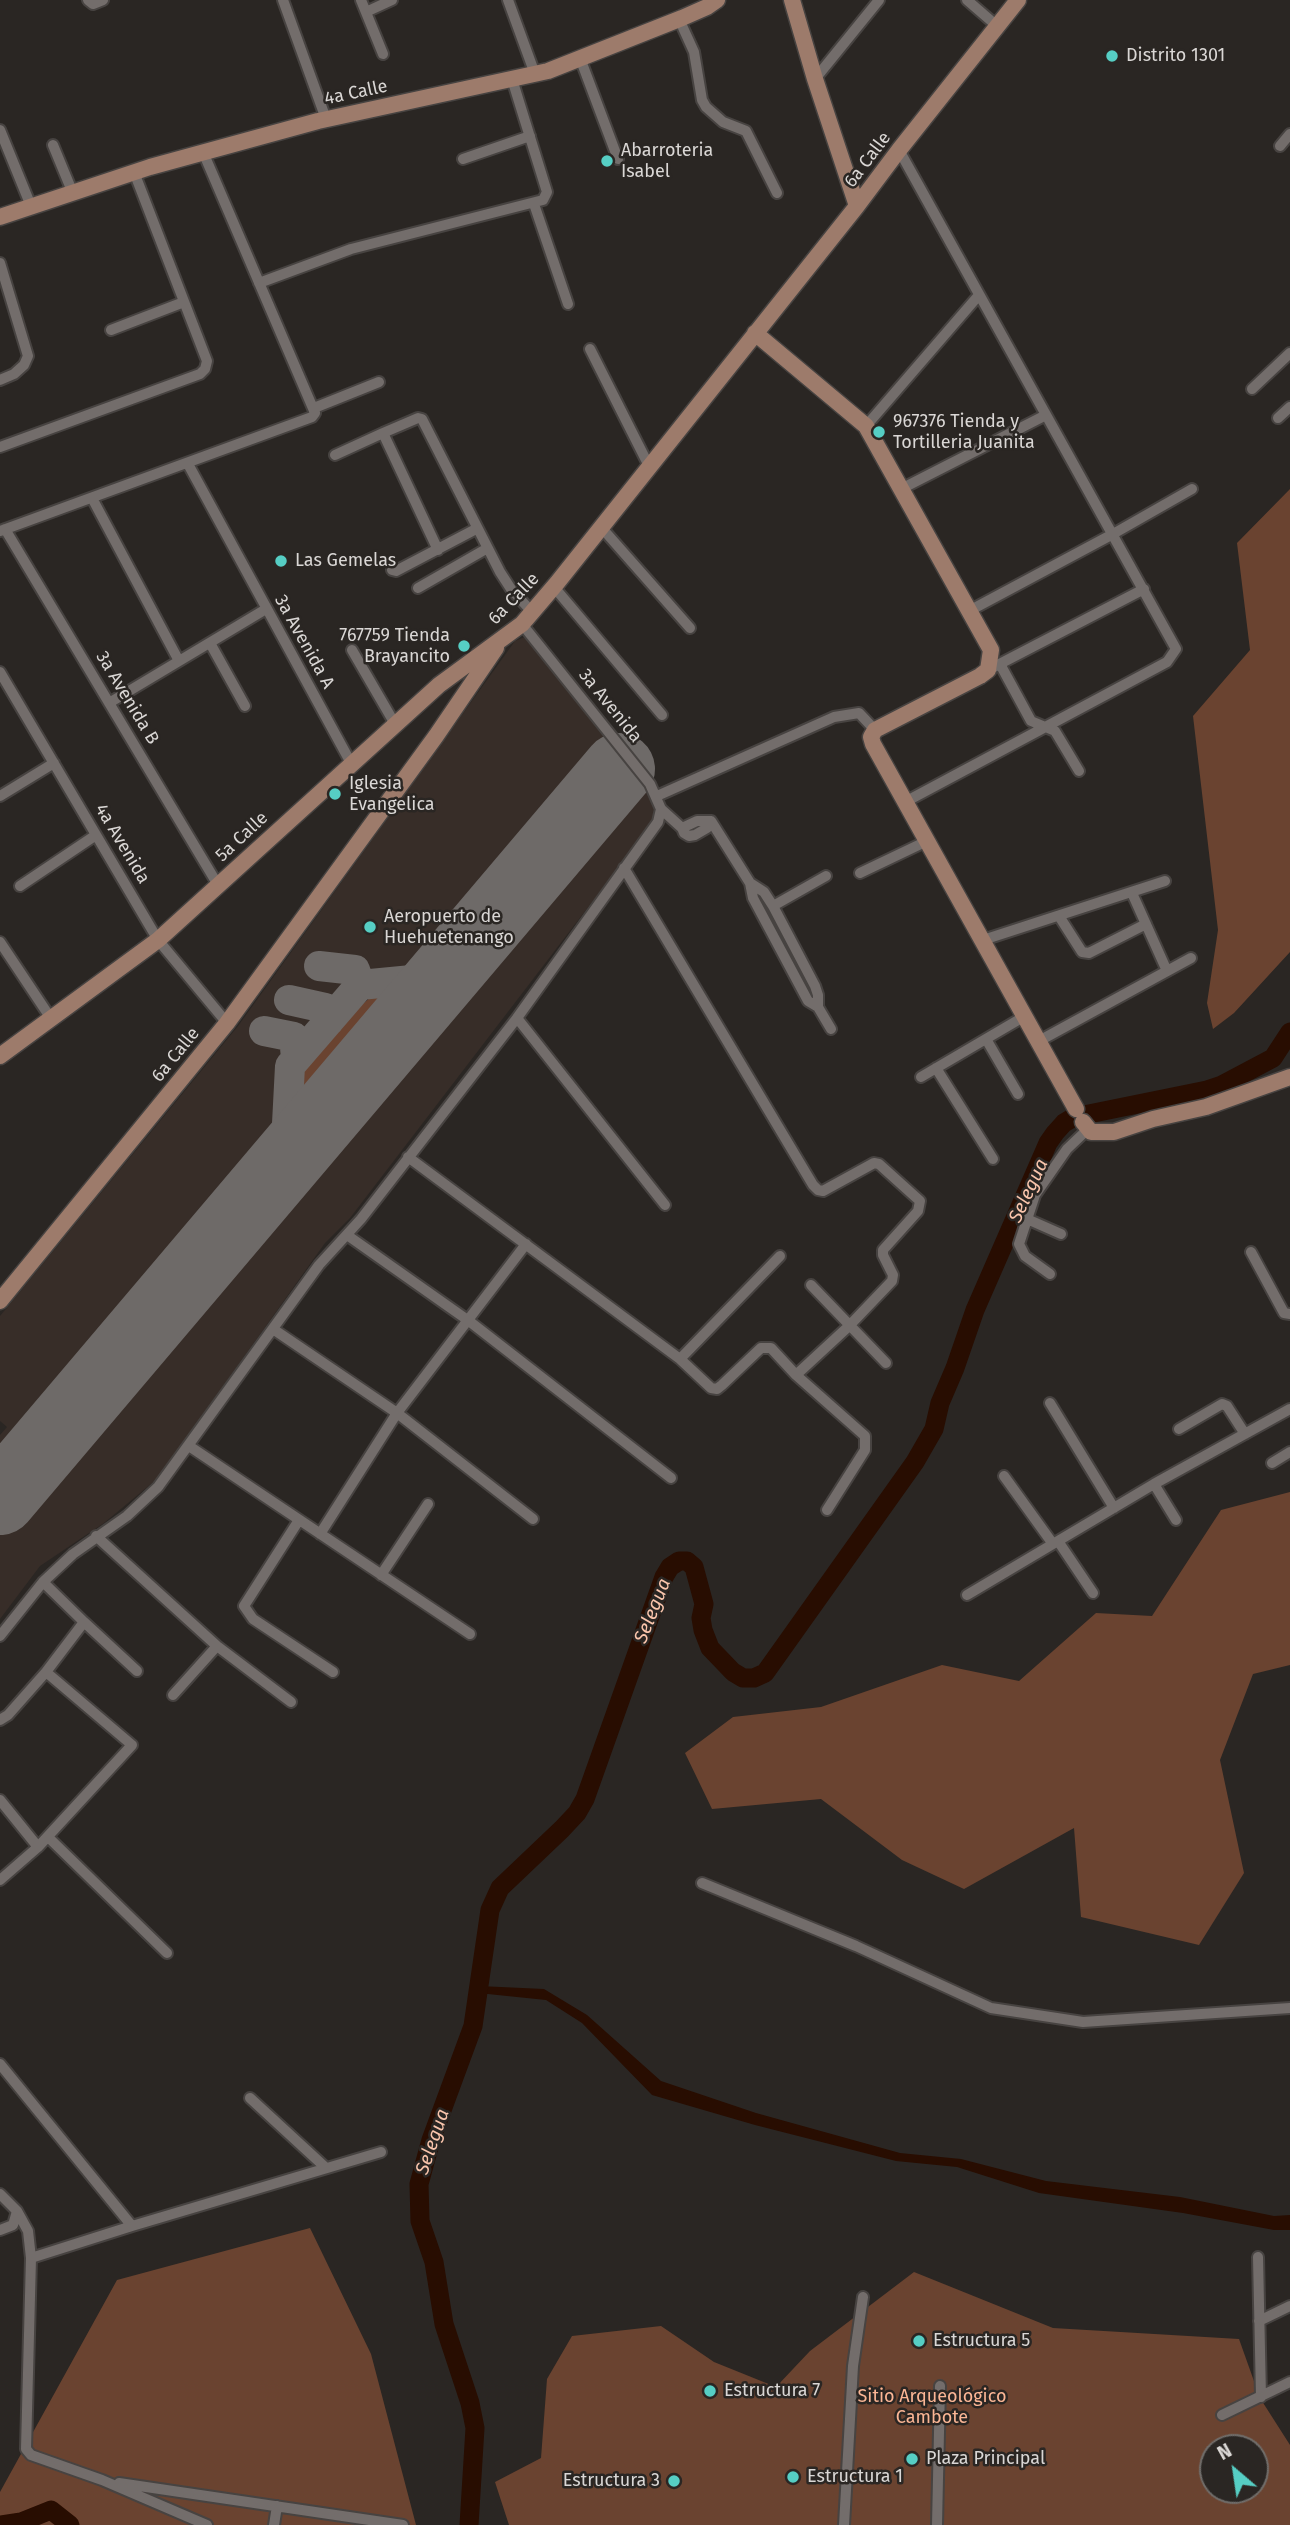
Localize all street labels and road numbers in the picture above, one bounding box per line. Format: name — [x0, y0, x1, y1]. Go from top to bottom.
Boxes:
street label: 4a Calle — [322, 76, 390, 110]
street label: 6a Calle — [840, 128, 896, 192]
street label: 6a Calle — [484, 569, 544, 629]
street label: 3a Avenida A — [269, 591, 339, 693]
street label: 3a Avenida B — [91, 648, 163, 748]
street label: 3a Avenida — [574, 665, 646, 747]
street label: 4a Avenida — [90, 800, 154, 888]
street label: 5a Calle — [211, 807, 273, 867]
street label: 6a Calle — [147, 1023, 205, 1087]

